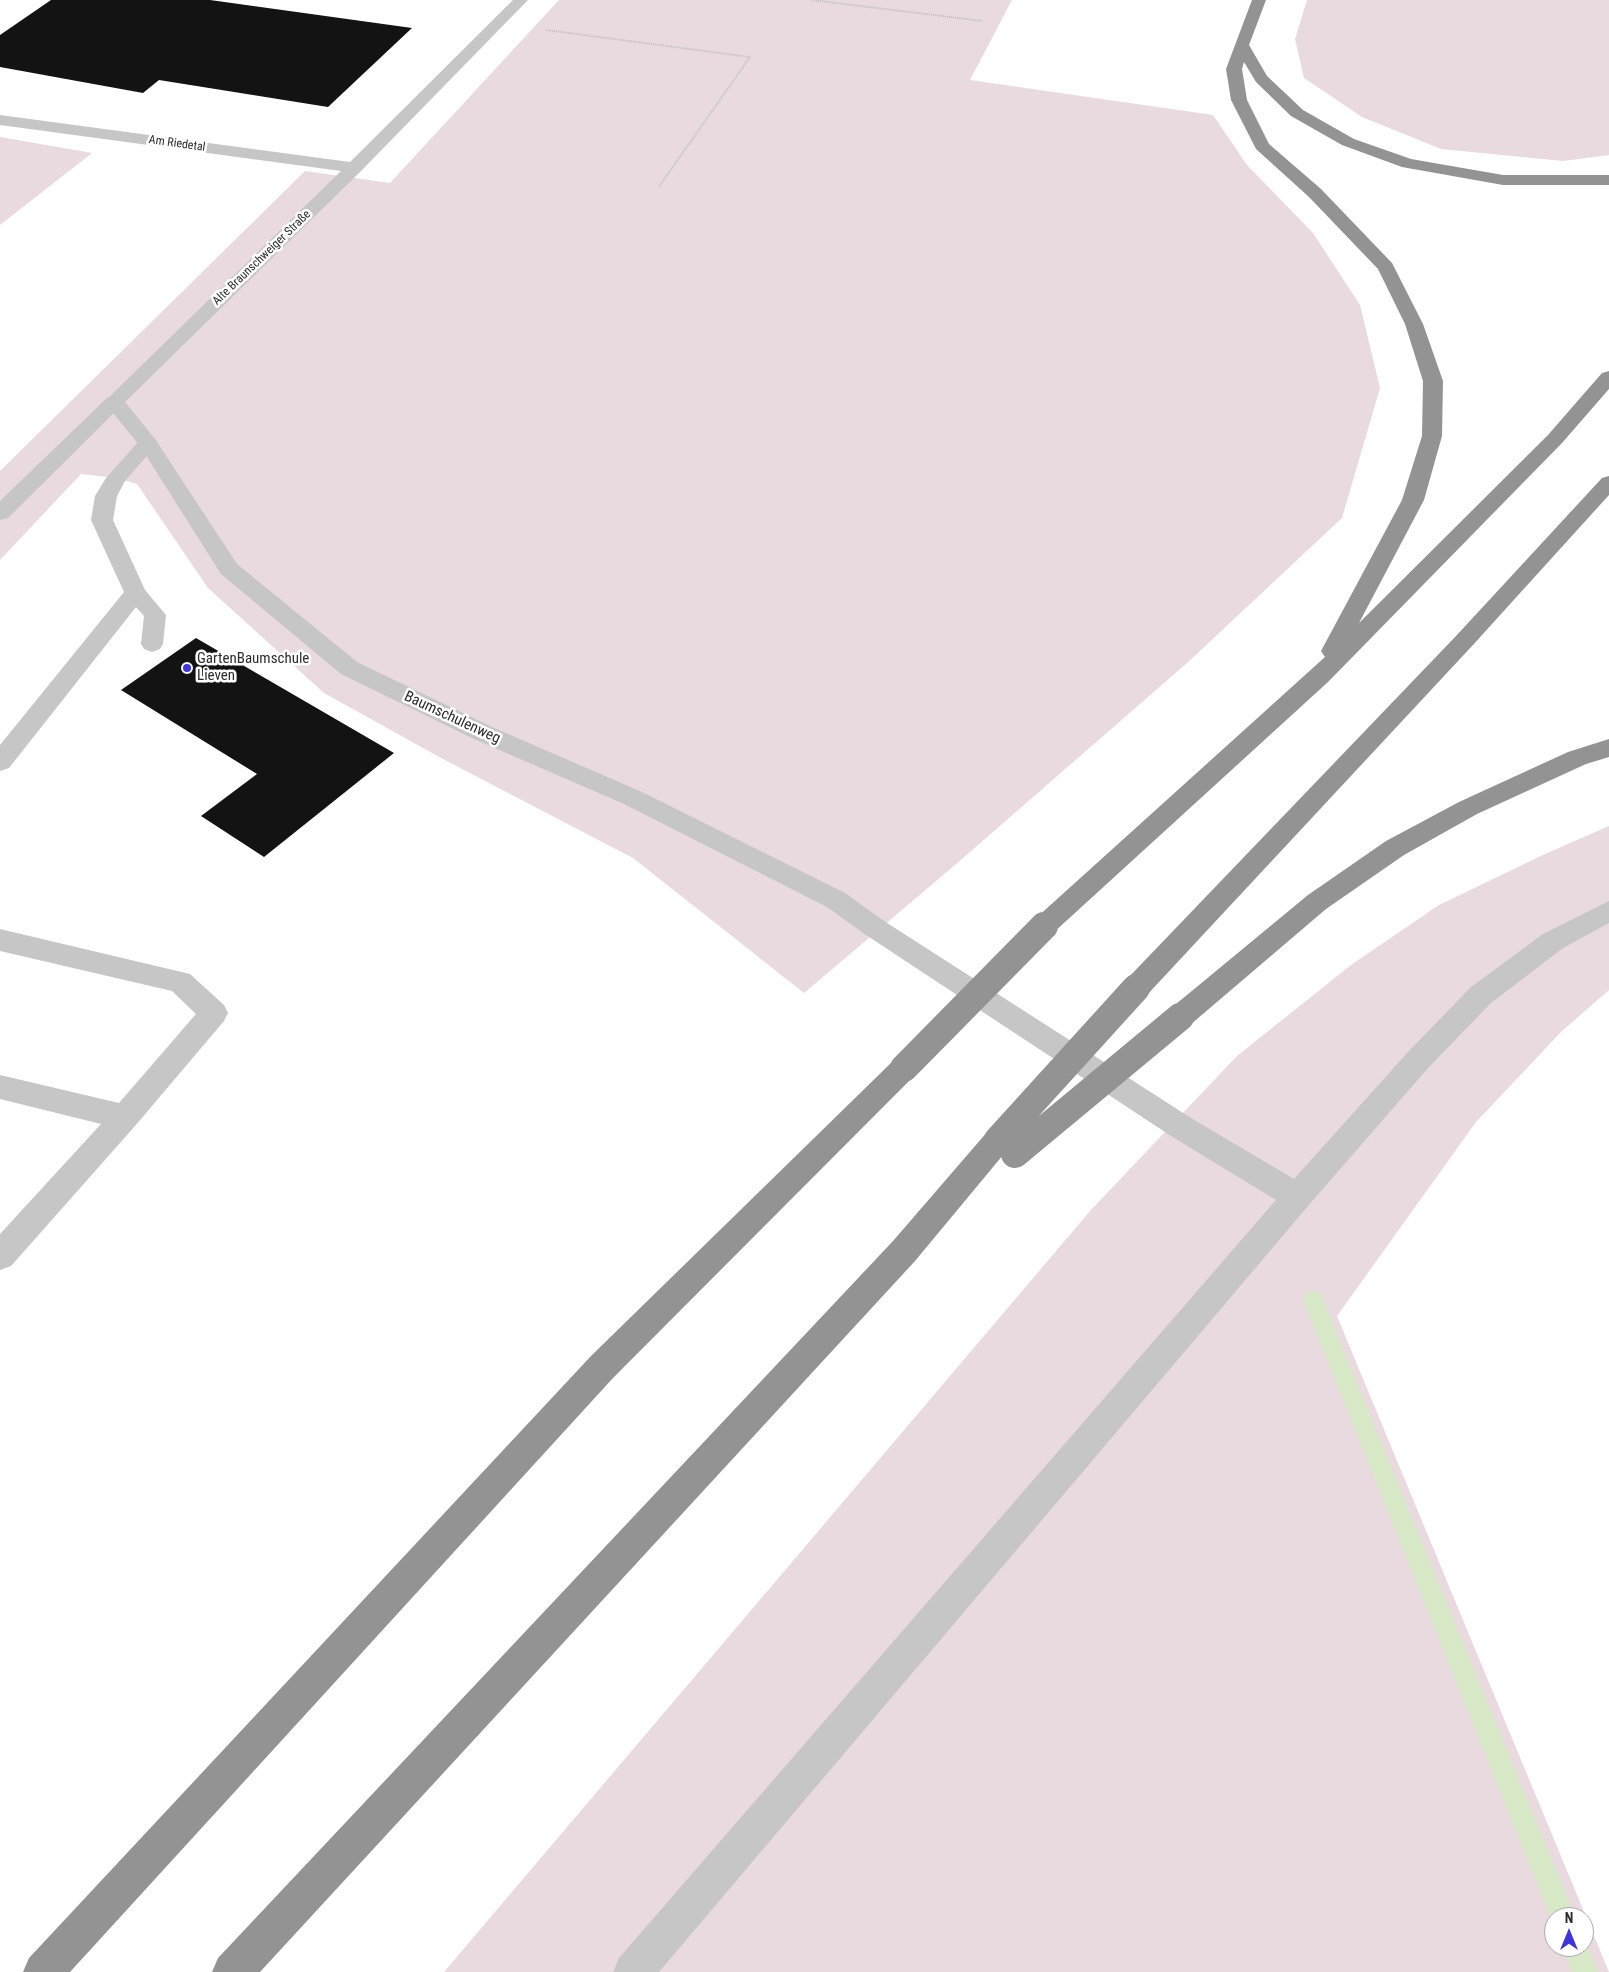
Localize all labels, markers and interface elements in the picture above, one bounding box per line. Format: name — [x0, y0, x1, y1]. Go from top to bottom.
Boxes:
street label: Am Riedetal — [148, 133, 206, 155]
street label: Alte Braunschweiger Straße — [210, 207, 314, 309]
place label: GartenBaumschule Lieven — [197, 650, 309, 685]
marker: GartenBaumschule Lieven — [181, 662, 193, 674]
street label: Baumschulenweg — [401, 688, 503, 748]
north arrow — [1544, 1907, 1594, 1957]
text: N — [1565, 1910, 1573, 1926]

